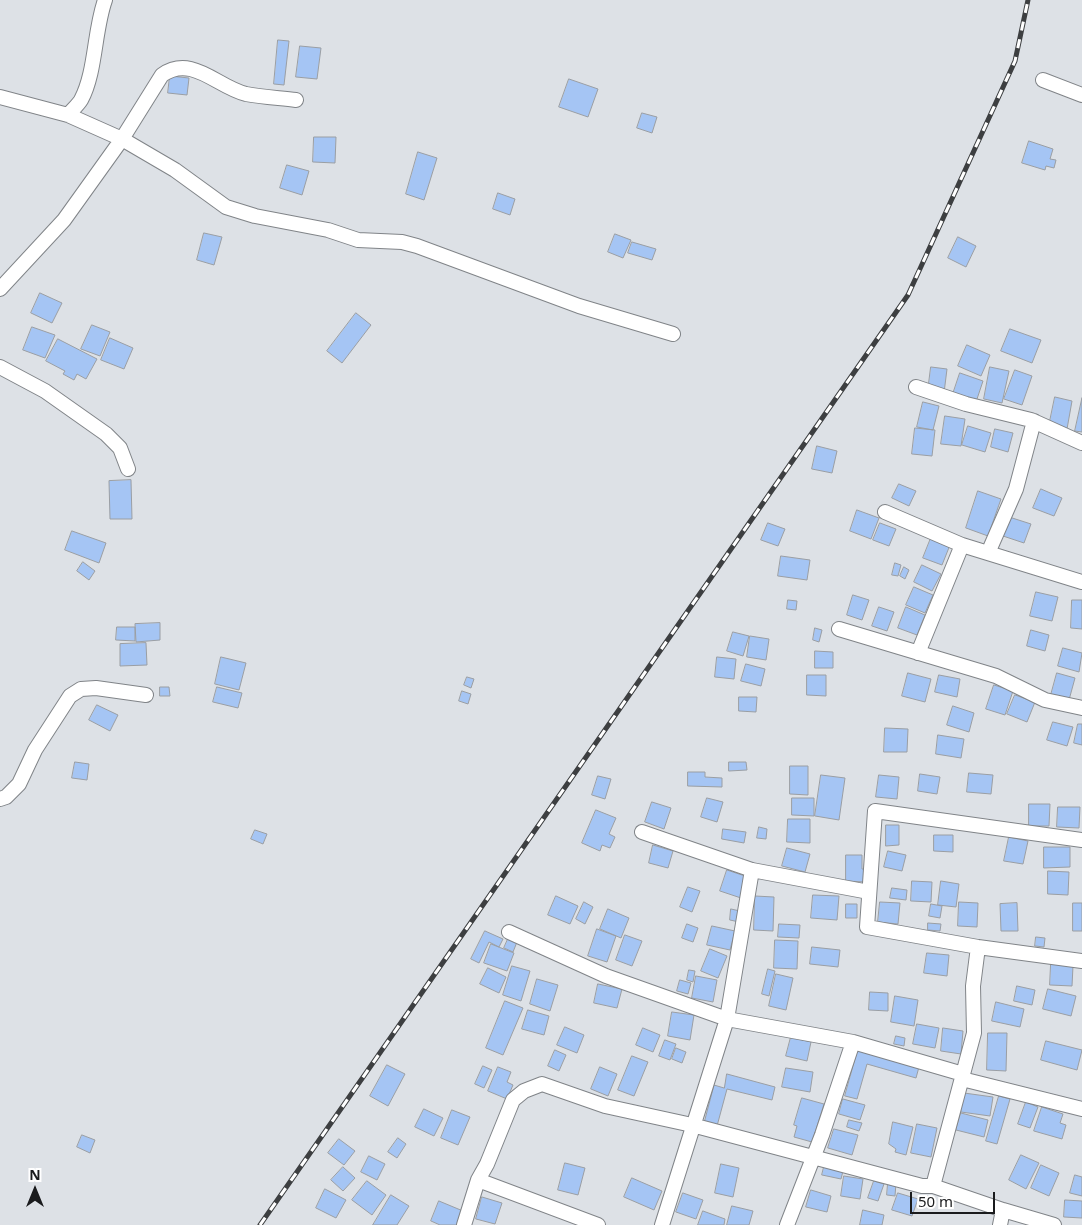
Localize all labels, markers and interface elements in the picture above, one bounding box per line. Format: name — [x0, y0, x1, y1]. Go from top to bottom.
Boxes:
north arrow — [10, 1165, 60, 1215]
text: N — [29, 1165, 41, 1184]
scale bar — [912, 1182, 997, 1214]
text: 50 m — [918, 1191, 953, 1211]

